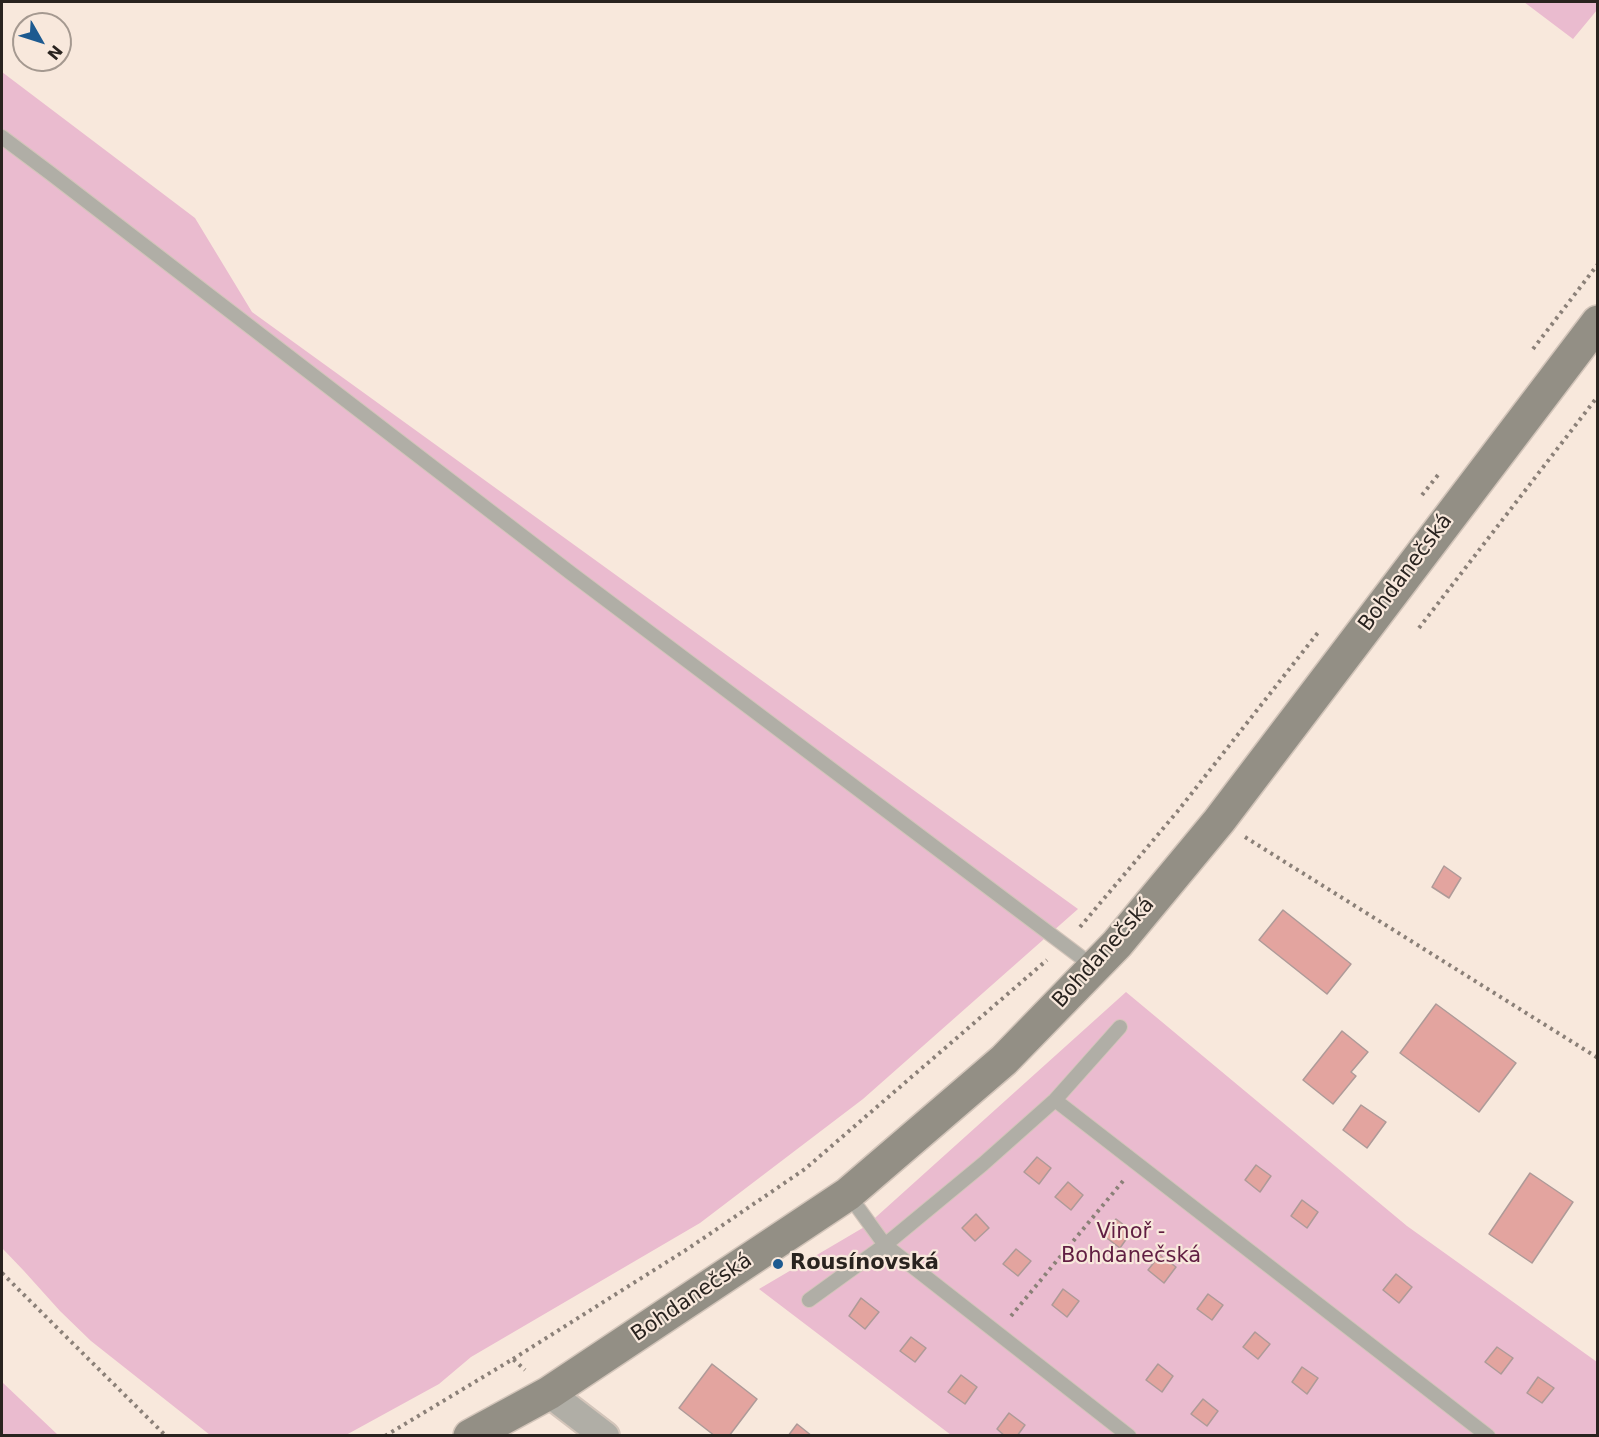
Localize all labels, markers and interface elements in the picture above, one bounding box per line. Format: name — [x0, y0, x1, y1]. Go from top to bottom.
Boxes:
north arrow — [12, 12, 72, 72]
text: N — [43, 41, 66, 64]
street label: Bohdanečská — [1354, 509, 1458, 637]
street label: Bohdanečská — [1048, 892, 1160, 1014]
park label: Vinoř - Bohdanečská — [1061, 1220, 1201, 1270]
street label: Bohdanečská — [627, 1248, 757, 1348]
place label: Rousínovská — [790, 1251, 939, 1277]
marker: Rousínovská — [771, 1257, 785, 1271]

